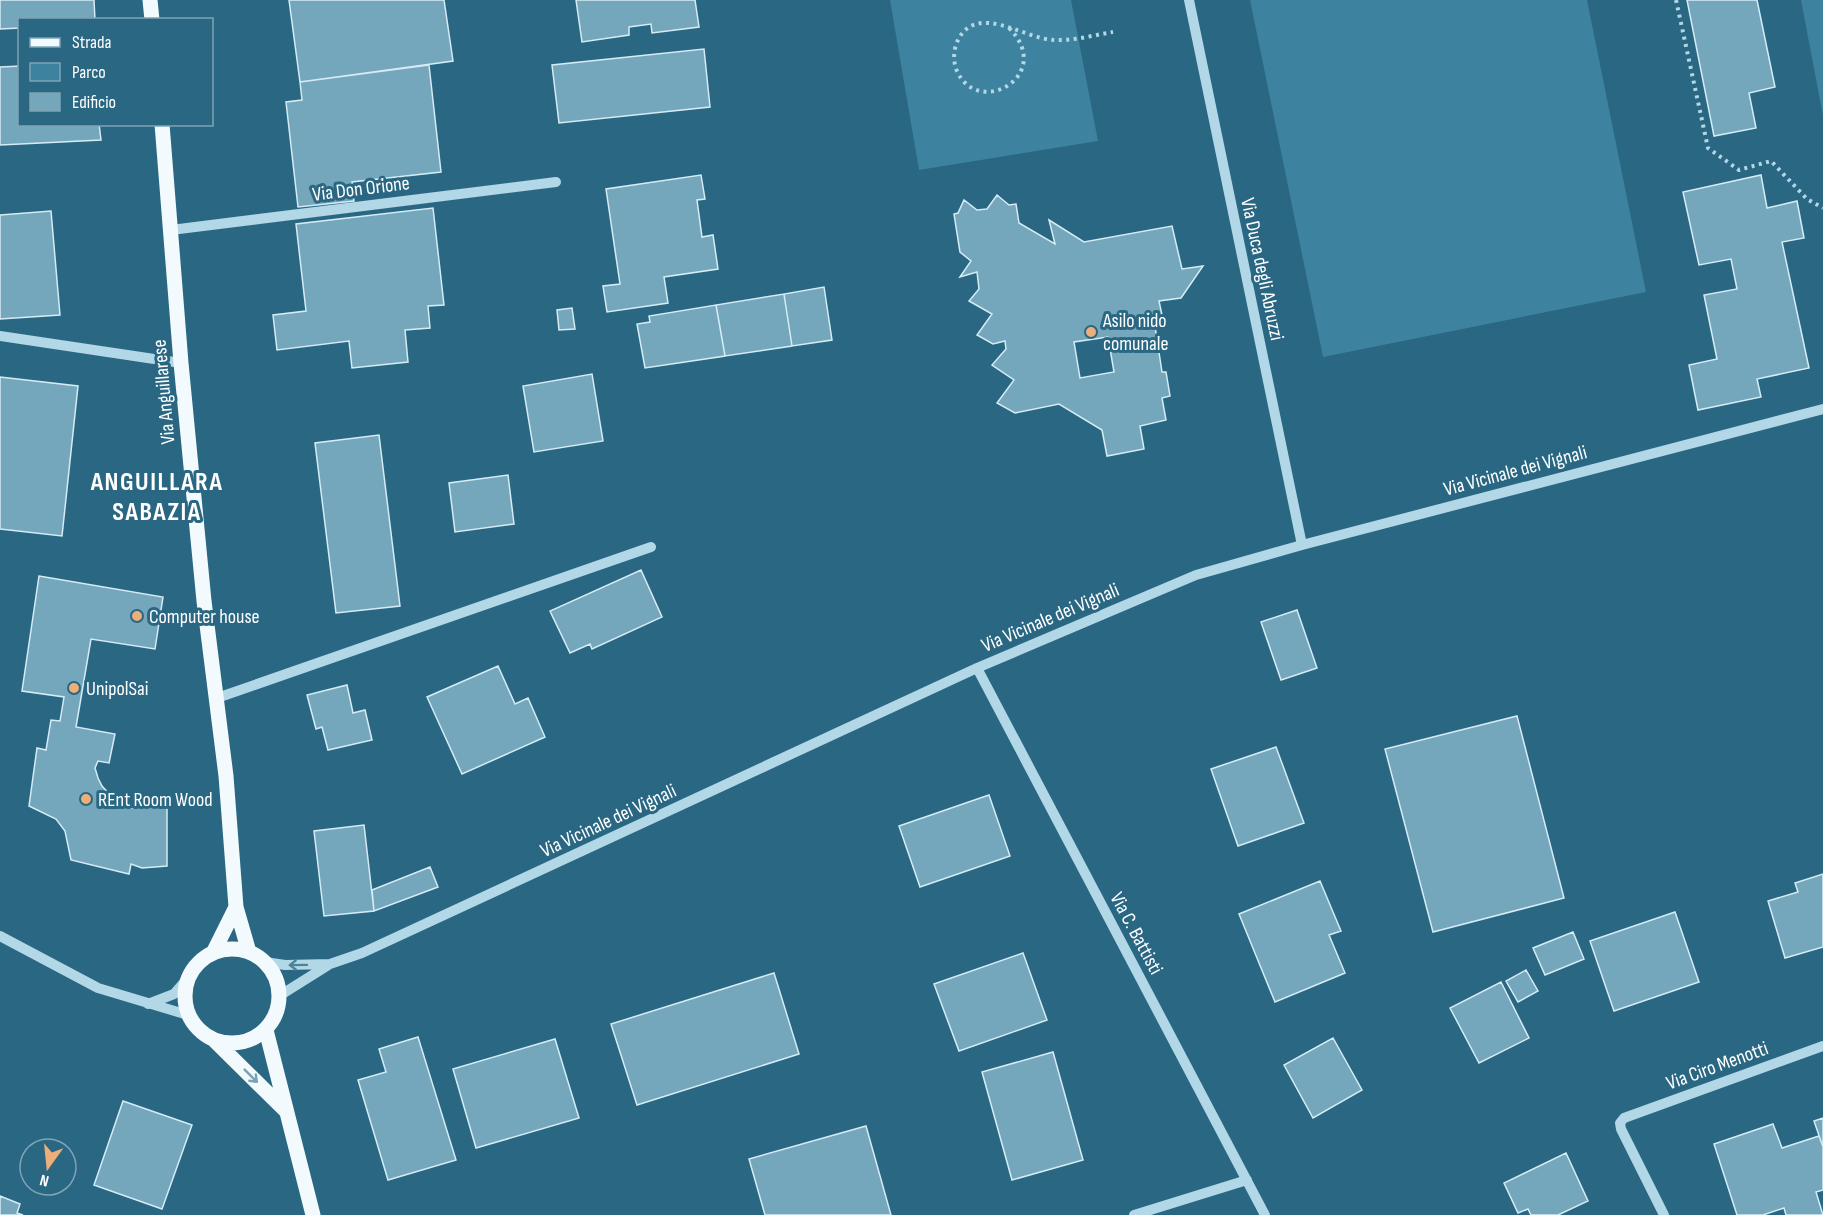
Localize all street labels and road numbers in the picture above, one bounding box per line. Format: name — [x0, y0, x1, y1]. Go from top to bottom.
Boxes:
street label: Via Don Orione — [311, 171, 411, 207]
street label: Via Duca degli Abruzzi — [1235, 196, 1289, 343]
street label: Via Anguillarese — [147, 339, 181, 445]
street label: Via Vicinale dei Vignali — [1441, 440, 1590, 502]
street label: Via Vicinale dei Vignali — [978, 578, 1123, 658]
street label: Via Vicinale dei Vignali — [537, 779, 680, 863]
street label: Via C. Battisti — [1104, 888, 1168, 979]
street label: Via Ciro Menotti — [1663, 1036, 1772, 1095]

